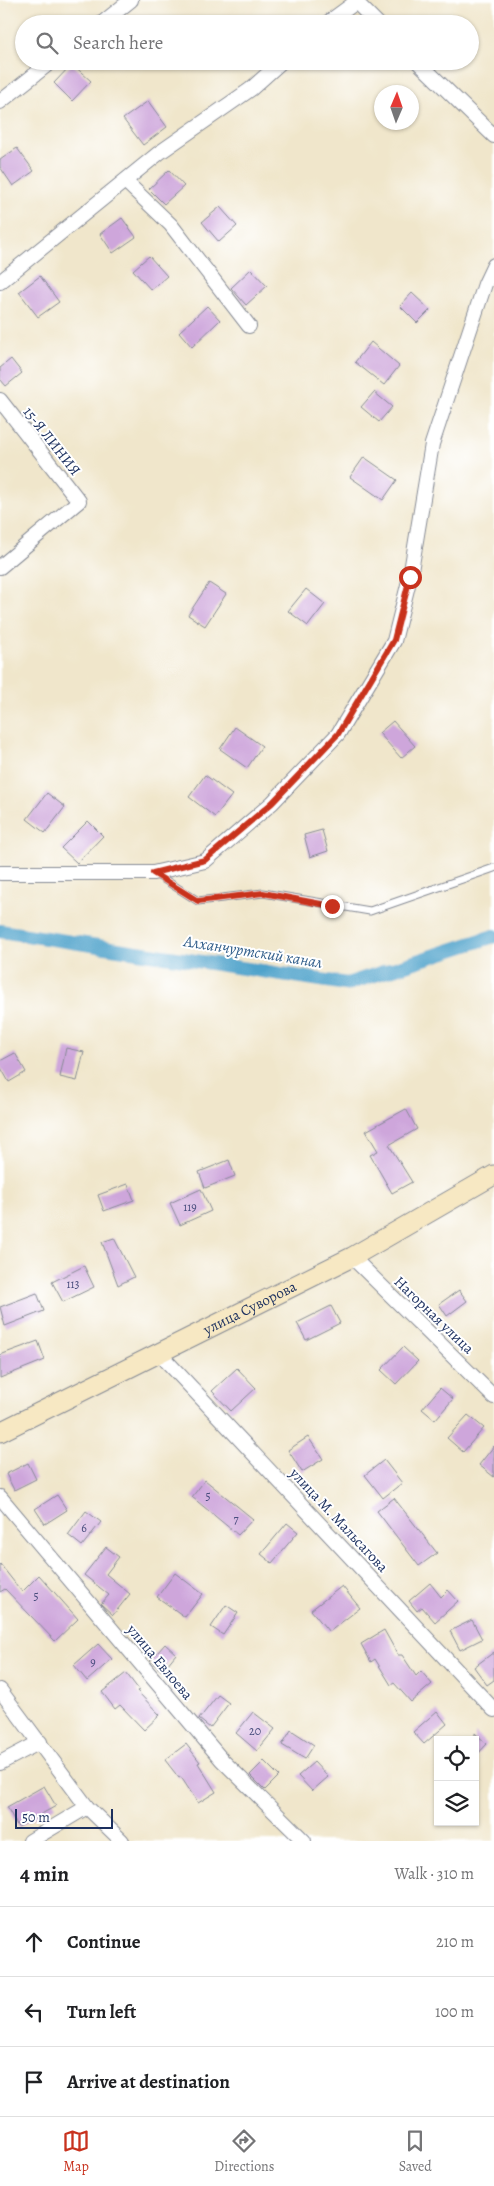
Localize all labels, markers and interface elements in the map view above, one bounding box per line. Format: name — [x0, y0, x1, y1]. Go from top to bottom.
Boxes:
search box — [15, 15, 479, 70]
icon: search — [33, 29, 61, 57]
text: Search here — [73, 30, 163, 56]
north arrow — [374, 85, 419, 130]
street label: 15-Я ЛИНИЯ — [19, 402, 85, 480]
route start — [399, 566, 422, 589]
route end — [321, 895, 344, 918]
water label: Алханчуртский канал — [181, 930, 324, 974]
house number: 119 — [183, 1199, 197, 1215]
street label: Нагорная улица — [390, 1272, 478, 1358]
house number: 113 — [66, 1276, 80, 1292]
street label: улица Суворова — [199, 1276, 300, 1340]
street label: улица М. Мальсагова — [285, 1463, 393, 1577]
house number: 5 — [205, 1488, 211, 1504]
house number: 7 — [233, 1511, 239, 1527]
house number: 6 — [81, 1520, 87, 1536]
house number: 5 — [33, 1588, 39, 1604]
street label: улица Евлоева — [122, 1619, 198, 1704]
house number: 9 — [90, 1654, 96, 1670]
house number: 20 — [249, 1723, 261, 1739]
map controls — [434, 1736, 479, 1826]
button: locate — [434, 1736, 479, 1781]
button: layers — [434, 1781, 479, 1826]
scale bar — [15, 1806, 112, 1829]
text: 50 m — [22, 1808, 50, 1827]
text: 4 min — [20, 1860, 69, 1888]
text: Walk · 310 m — [394, 1863, 474, 1885]
icon: ahead — [20, 1928, 48, 1956]
text: Continue — [67, 1929, 141, 1955]
text: 210 m — [436, 1931, 474, 1953]
icon: left — [20, 1998, 48, 2026]
text: Turn left — [67, 1999, 136, 2025]
text: 100 m — [435, 2001, 474, 2023]
icon: arrive — [20, 2068, 48, 2096]
text: Arrive at destination — [67, 2069, 230, 2095]
tab: Map — [62, 2127, 90, 2176]
tab: Directions — [214, 2127, 274, 2176]
tab: Saved — [399, 2127, 432, 2176]

